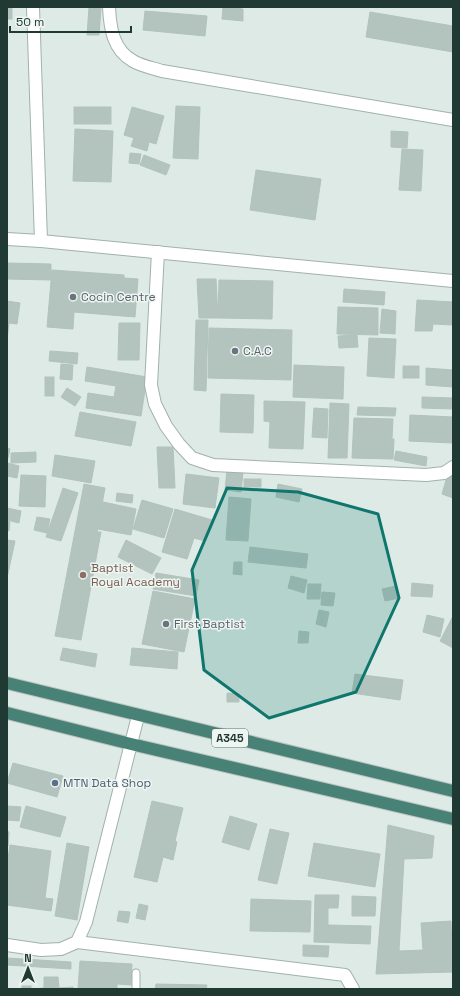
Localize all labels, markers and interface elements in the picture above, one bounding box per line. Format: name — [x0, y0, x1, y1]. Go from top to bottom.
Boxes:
scale bar — [10, 8, 131, 34]
text: 50 m — [16, 14, 44, 30]
place label: Cocin Centre — [81, 289, 156, 305]
marker: Cocin Centre — [68, 292, 78, 302]
place label: C.A.C — [243, 343, 272, 359]
marker: C.A.C — [230, 346, 240, 356]
place label: Baptist Royal Academy — [91, 560, 180, 590]
marker: Baptist Royal Academy — [78, 570, 88, 580]
place label: First Baptist — [174, 616, 245, 632]
marker: First Baptist — [161, 619, 171, 629]
road number: A345 — [212, 729, 248, 747]
place label: MTN Data Shop — [63, 775, 152, 791]
marker: MTN Data Shop — [50, 778, 60, 788]
north arrow — [8, 948, 48, 988]
text: N — [24, 951, 32, 965]

